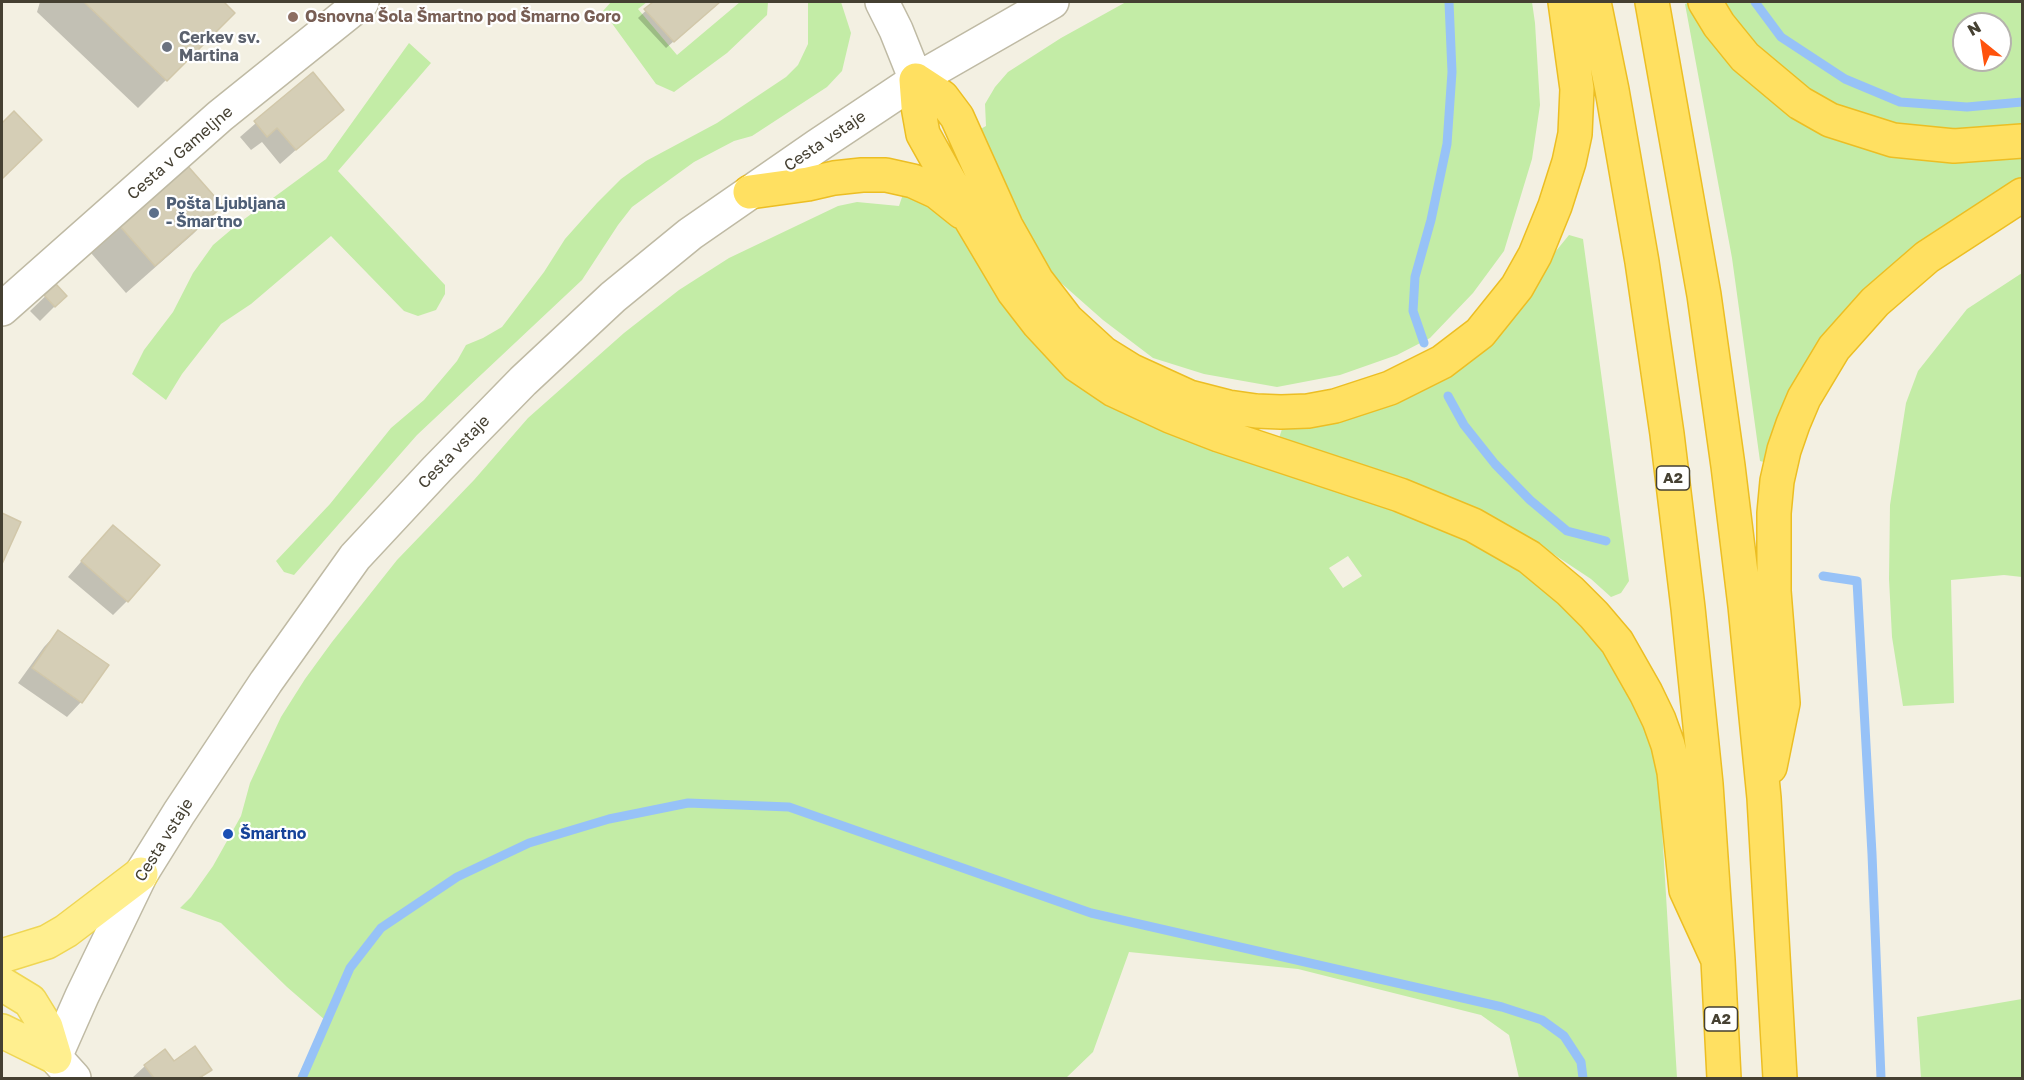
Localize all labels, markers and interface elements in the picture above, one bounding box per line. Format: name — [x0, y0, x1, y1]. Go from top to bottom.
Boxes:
place label: Osnovna Šola Šmartno pod Šmarno Goro — [305, 7, 621, 27]
marker: Osnovna Šola Šmartno pod Šmarno Goro — [286, 10, 300, 24]
north arrow — [1952, 12, 2012, 72]
text: N — [1964, 16, 1984, 40]
place label: Cerkev sv. Martina — [179, 28, 260, 66]
marker: Cerkev sv. Martina — [160, 40, 174, 54]
street label: Cesta v Gameljne — [123, 102, 237, 204]
street label: Cesta vstaje — [780, 107, 870, 175]
place label: Pošta Ljubljana - Šmartno — [166, 194, 286, 232]
marker: Pošta Ljubljana - Šmartno — [147, 206, 161, 220]
street label: Cesta vstaje — [414, 411, 494, 493]
road number: A2 — [1656, 466, 1690, 490]
street label: Cesta vstaje — [131, 795, 197, 885]
place label: Šmartno — [240, 824, 306, 844]
marker: Šmartno — [221, 827, 235, 841]
road number: A2 — [1704, 1007, 1738, 1031]

